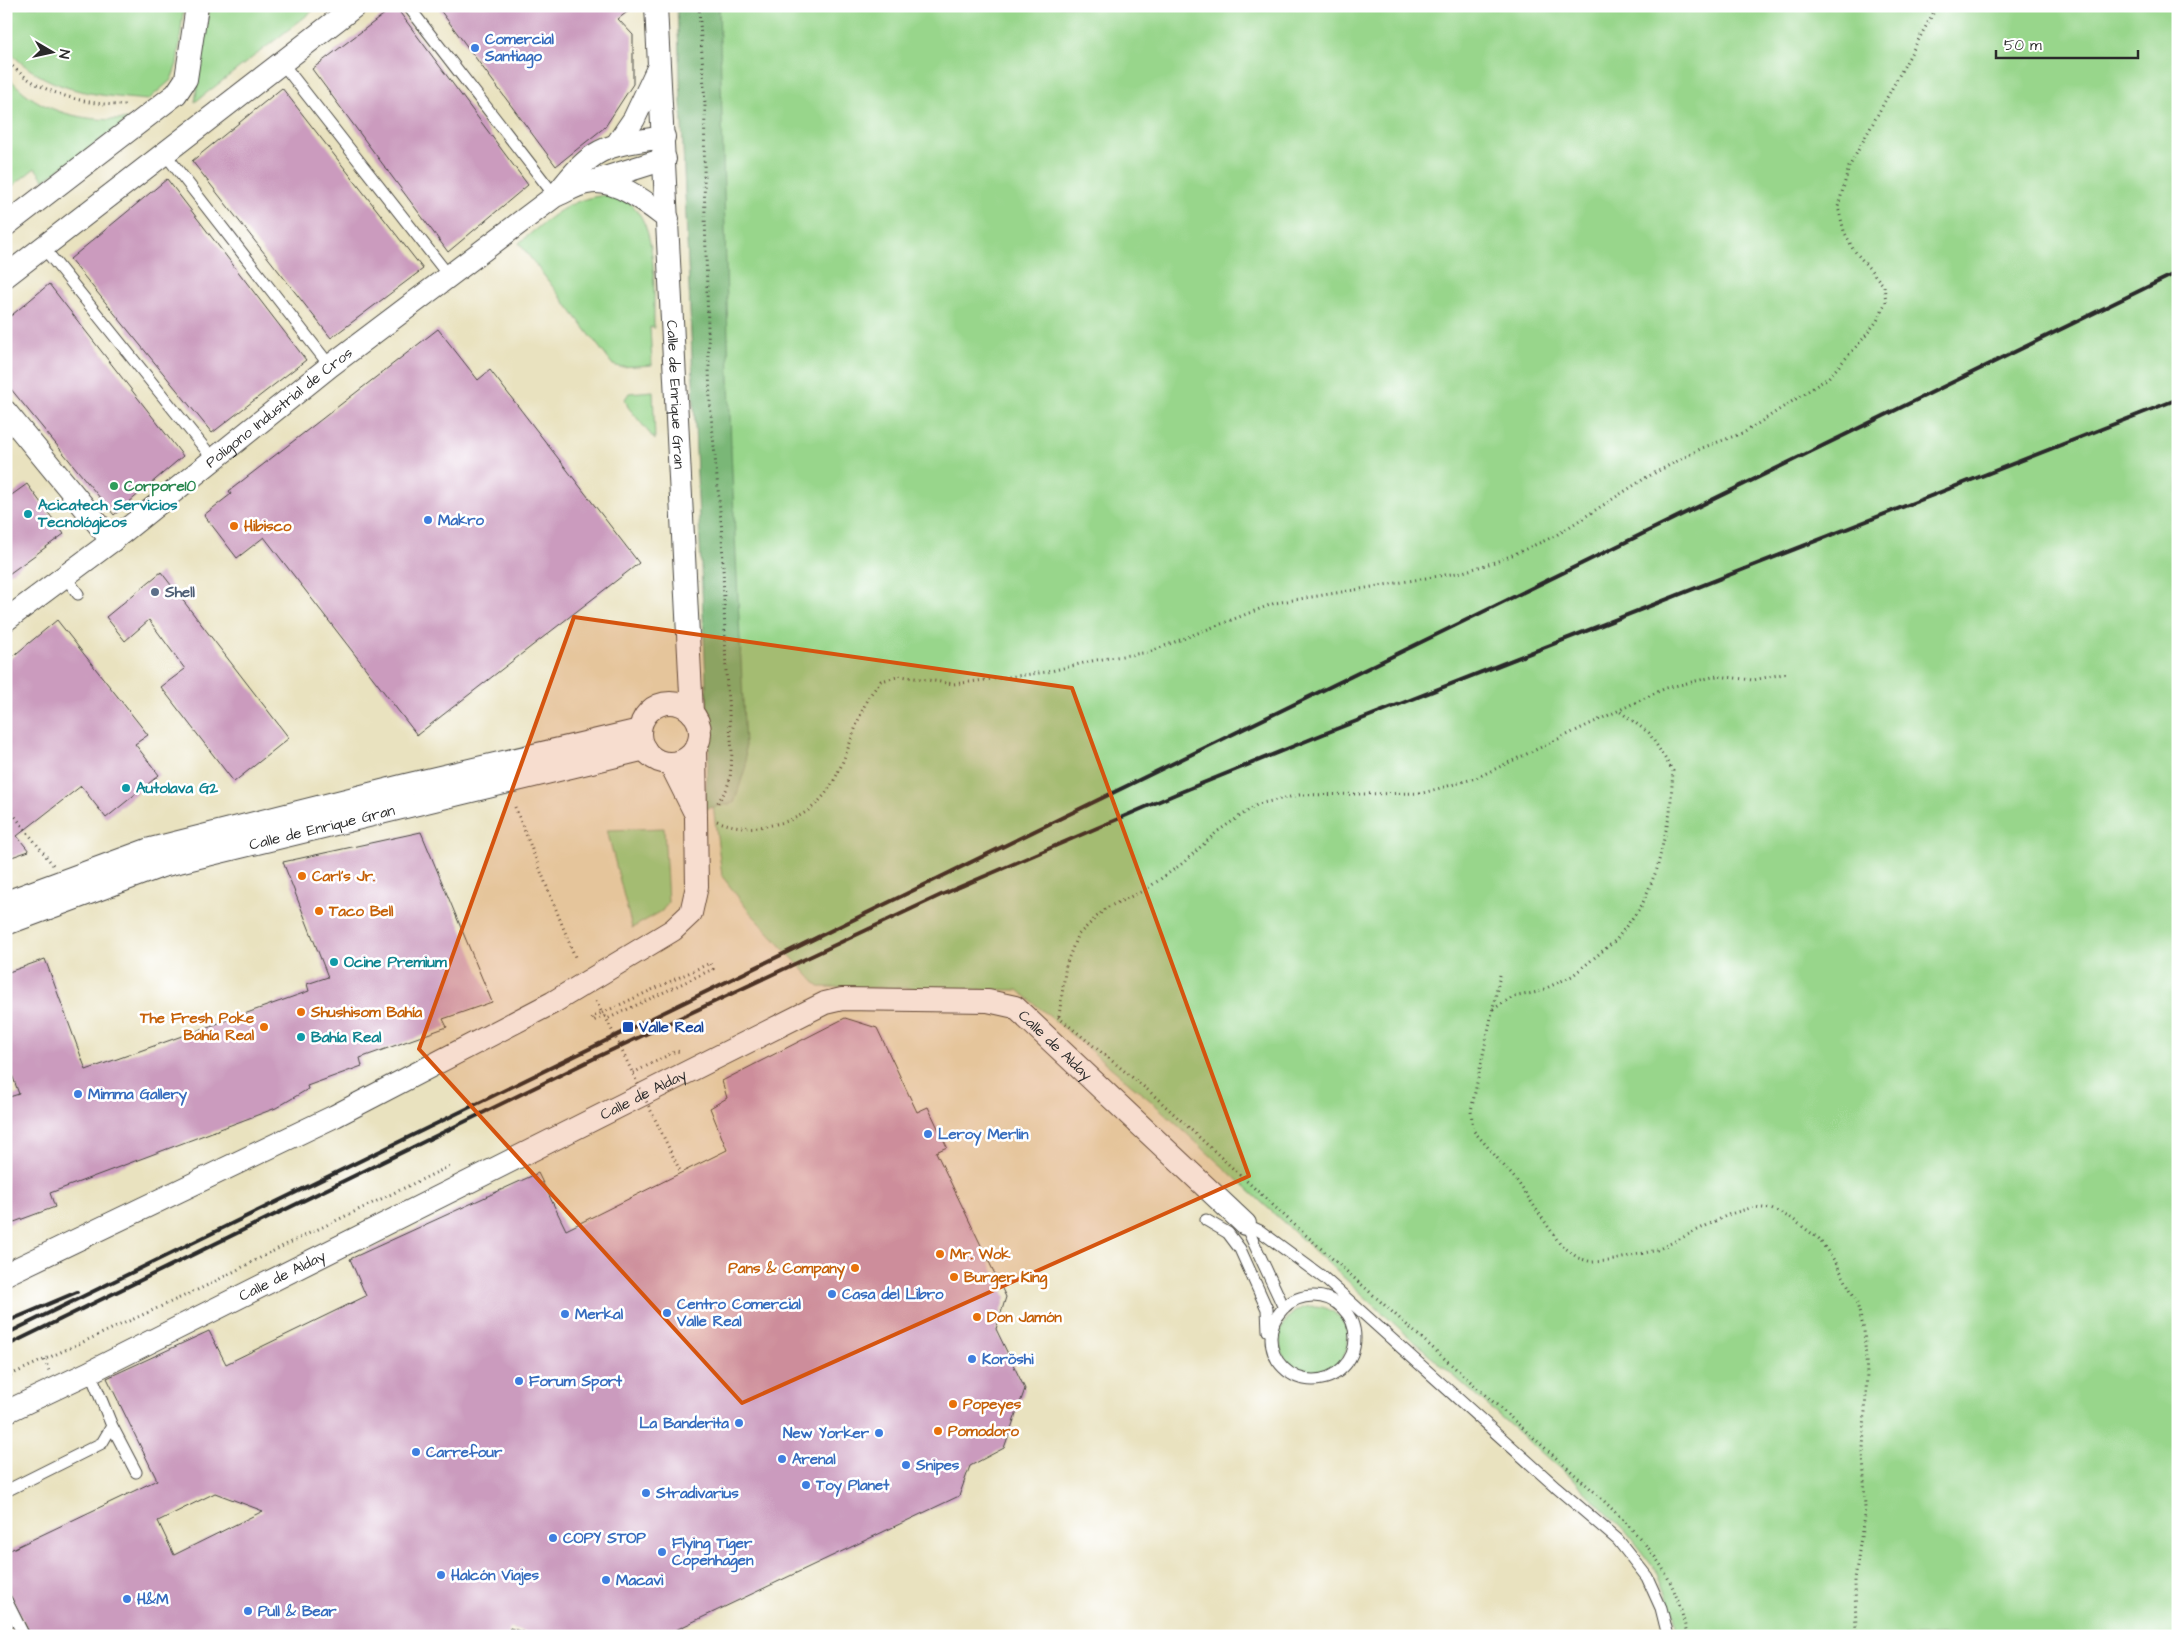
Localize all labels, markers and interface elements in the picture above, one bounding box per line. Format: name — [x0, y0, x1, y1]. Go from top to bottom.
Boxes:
north arrow — [28, 28, 78, 78]
scale bar — [1996, 28, 2139, 60]
place label: Comercial Santiago — [484, 29, 555, 69]
text: 50 m — [2004, 35, 2042, 56]
marker: Comercial Santiago — [469, 42, 481, 54]
text: N — [53, 48, 74, 60]
street label: Calle de Enrique Gran — [661, 319, 690, 470]
street label: Polígono Industrial de Cros — [201, 342, 357, 473]
place label: Corpore10 — [124, 476, 196, 497]
marker: Corpore10 — [108, 480, 120, 492]
place label: Acicatech Servicios Tecnológicos — [37, 495, 178, 535]
marker: Acicatech Servicios Tecnológicos — [22, 508, 34, 520]
place label: Makro — [438, 510, 485, 531]
marker: Makro — [422, 514, 434, 526]
place label: Hibisco — [244, 516, 292, 537]
marker: Hibisco — [228, 520, 240, 532]
place label: Shell — [164, 582, 196, 603]
marker: Shell — [149, 586, 161, 598]
place label: Autolava G2 — [136, 778, 219, 799]
marker: Autolava G2 — [120, 782, 132, 794]
street label: Calle de Enrique Gran — [247, 800, 398, 856]
place label: Carl's Jr. — [312, 866, 375, 887]
marker: Carl's Jr. — [296, 870, 308, 882]
place label: Taco Bell — [328, 901, 394, 922]
marker: Taco Bell — [313, 905, 325, 917]
place label: Ocine Premium — [344, 952, 447, 973]
marker: Ocine Premium — [328, 956, 340, 968]
place label: Shushisom Bahía — [310, 1002, 423, 1023]
street label: Calle de Alday — [1013, 1005, 1097, 1086]
marker: Shushisom Bahía — [295, 1006, 307, 1018]
place label: The Fresh Poke Bahía Real — [139, 1008, 255, 1046]
place label: Valle Real — [638, 1017, 704, 1038]
marker: Valle Real — [621, 1020, 635, 1034]
marker: The Fresh Poke Bahía Real — [258, 1021, 270, 1033]
place label: Bahía Real — [311, 1027, 382, 1048]
marker: Bahía Real — [295, 1031, 307, 1043]
street label: Calle de Alday — [596, 1064, 691, 1125]
place label: Mimma Gallery — [88, 1084, 188, 1106]
marker: Mimma Gallery — [72, 1088, 84, 1100]
place label: Leroy Merlin — [938, 1124, 1029, 1146]
marker: Leroy Merlin — [922, 1128, 934, 1140]
place label: Mr. Wok — [950, 1244, 1011, 1265]
street label: Calle de Alday — [235, 1245, 330, 1307]
marker: Mr. Wok — [934, 1248, 946, 1260]
place label: Pans & Company — [728, 1258, 846, 1280]
marker: Pans & Company — [849, 1262, 861, 1274]
place label: Burger King — [964, 1267, 1048, 1290]
marker: Burger King — [948, 1271, 960, 1283]
place label: Casa del Libro — [842, 1284, 944, 1305]
marker: Casa del Libro — [826, 1288, 838, 1300]
place label: Centro Comercial Valle Real — [676, 1294, 802, 1332]
place label: Merkal — [575, 1304, 624, 1325]
marker: Centro Comercial Valle Real — [661, 1307, 673, 1319]
place label: Don Jamón — [987, 1307, 1062, 1328]
marker: Merkal — [559, 1308, 571, 1320]
marker: Don Jamón — [971, 1311, 983, 1323]
place label: Koröshi — [982, 1349, 1034, 1370]
marker: Koröshi — [966, 1353, 978, 1365]
place label: Forum Sport — [529, 1371, 623, 1392]
marker: Forum Sport — [513, 1375, 525, 1387]
place label: Popeyes — [963, 1394, 1022, 1416]
marker: Popeyes — [947, 1398, 959, 1410]
place label: La Banderita — [639, 1413, 729, 1434]
marker: La Banderita — [733, 1417, 745, 1429]
place label: Pomodoro — [948, 1421, 1020, 1442]
place label: New Yorker — [783, 1423, 870, 1444]
marker: Pomodoro — [932, 1425, 944, 1437]
marker: New Yorker — [873, 1427, 885, 1439]
place label: Carrefour — [426, 1442, 503, 1463]
marker: Carrefour — [410, 1446, 422, 1458]
place label: Arenal — [792, 1449, 836, 1470]
marker: Arenal — [776, 1453, 788, 1465]
place label: Snipes — [915, 1455, 960, 1476]
marker: Snipes — [900, 1459, 912, 1471]
place label: Toy Planet — [815, 1475, 890, 1497]
marker: Toy Planet — [800, 1479, 812, 1491]
place label: Stradivarius — [655, 1483, 739, 1504]
marker: Stradivarius — [640, 1487, 652, 1499]
place label: COPY STOP — [563, 1528, 646, 1549]
marker: COPY STOP — [547, 1532, 559, 1544]
place label: Flying Tiger Copenhagen — [672, 1533, 754, 1573]
marker: Flying Tiger Copenhagen — [656, 1546, 668, 1558]
place label: Halcón Viajes — [451, 1565, 540, 1586]
marker: Halcón Viajes — [435, 1569, 447, 1581]
place label: Macavi — [616, 1570, 664, 1591]
marker: Macavi — [600, 1574, 612, 1586]
place label: H&M — [137, 1589, 169, 1610]
marker: H&M — [121, 1593, 133, 1605]
place label: Pull & Bear — [258, 1601, 337, 1622]
marker: Pull & Bear — [242, 1605, 254, 1617]

